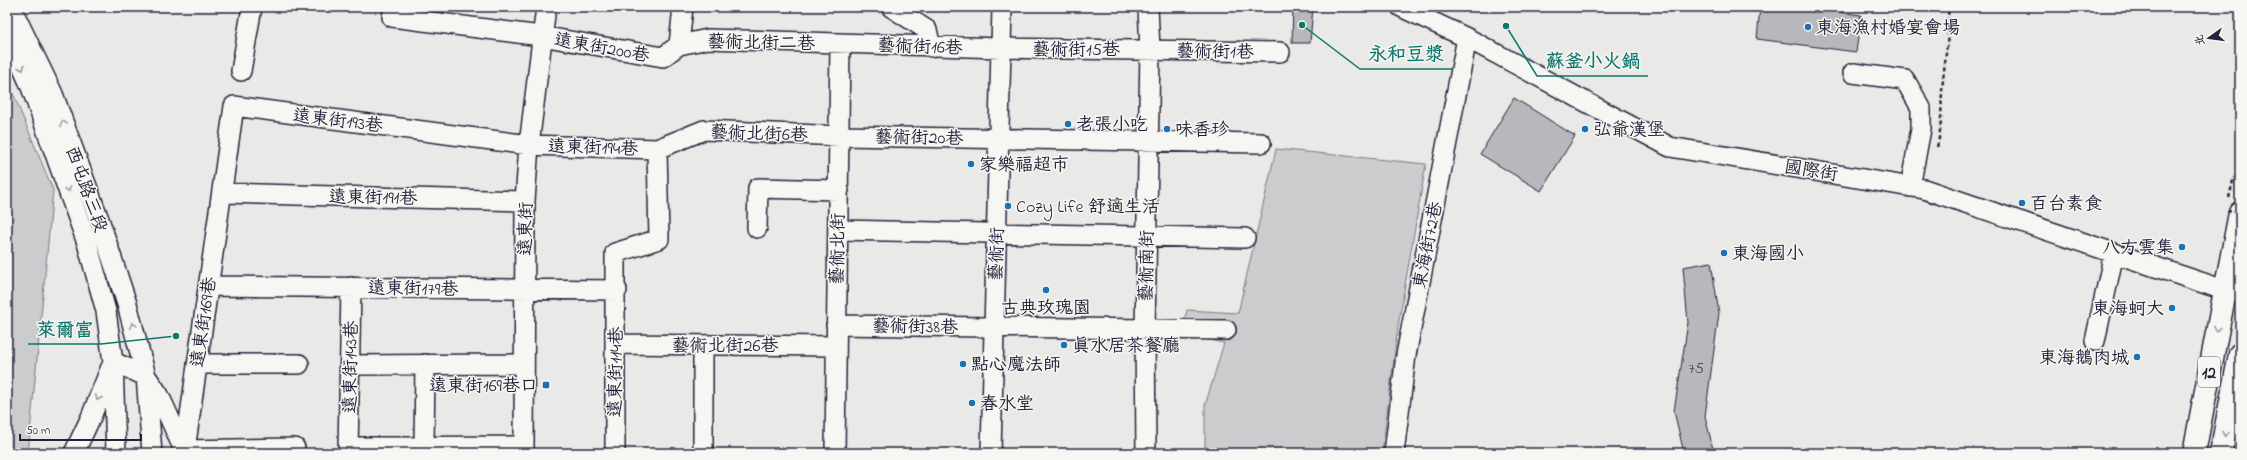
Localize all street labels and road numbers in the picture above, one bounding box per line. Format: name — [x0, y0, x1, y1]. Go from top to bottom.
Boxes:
street label: 遠東街200巷 — [552, 28, 651, 70]
street label: 藝術北街二巷 — [707, 30, 815, 58]
street label: 藝術街16巷 — [877, 34, 963, 62]
street label: 藝術街15巷 — [1032, 38, 1120, 64]
street label: 藝術街1巷 — [1176, 39, 1254, 67]
street label: 遠東街193巷 — [291, 104, 384, 140]
street label: 藝術北街6巷 — [710, 120, 808, 150]
street label: 藝術街20巷 — [874, 125, 964, 153]
street label: 遠東街194巷 — [547, 134, 639, 164]
street label: 西屯路三段 — [58, 143, 113, 236]
street label: 國際街 — [1782, 155, 1839, 189]
street label: 遠東街191巷 — [328, 185, 418, 213]
street label: 東海街72巷 — [1408, 200, 1450, 291]
street label: 遠東街 — [514, 202, 540, 256]
street label: 藝術北街 — [825, 213, 853, 285]
street label: 藝術街 — [984, 227, 1012, 282]
street label: 藝術南街 — [1134, 230, 1162, 302]
street label: 遠東街169巷 — [186, 275, 224, 369]
street label: 遠東街179巷 — [367, 276, 458, 304]
street label: 藝術街38巷 — [872, 314, 958, 342]
street label: 遠東街143巷 — [338, 321, 366, 414]
street label: 遠東街114巷 — [603, 326, 631, 418]
street label: 藝術北街26巷 — [672, 334, 778, 360]
road number: 12 — [2198, 357, 2220, 387]

